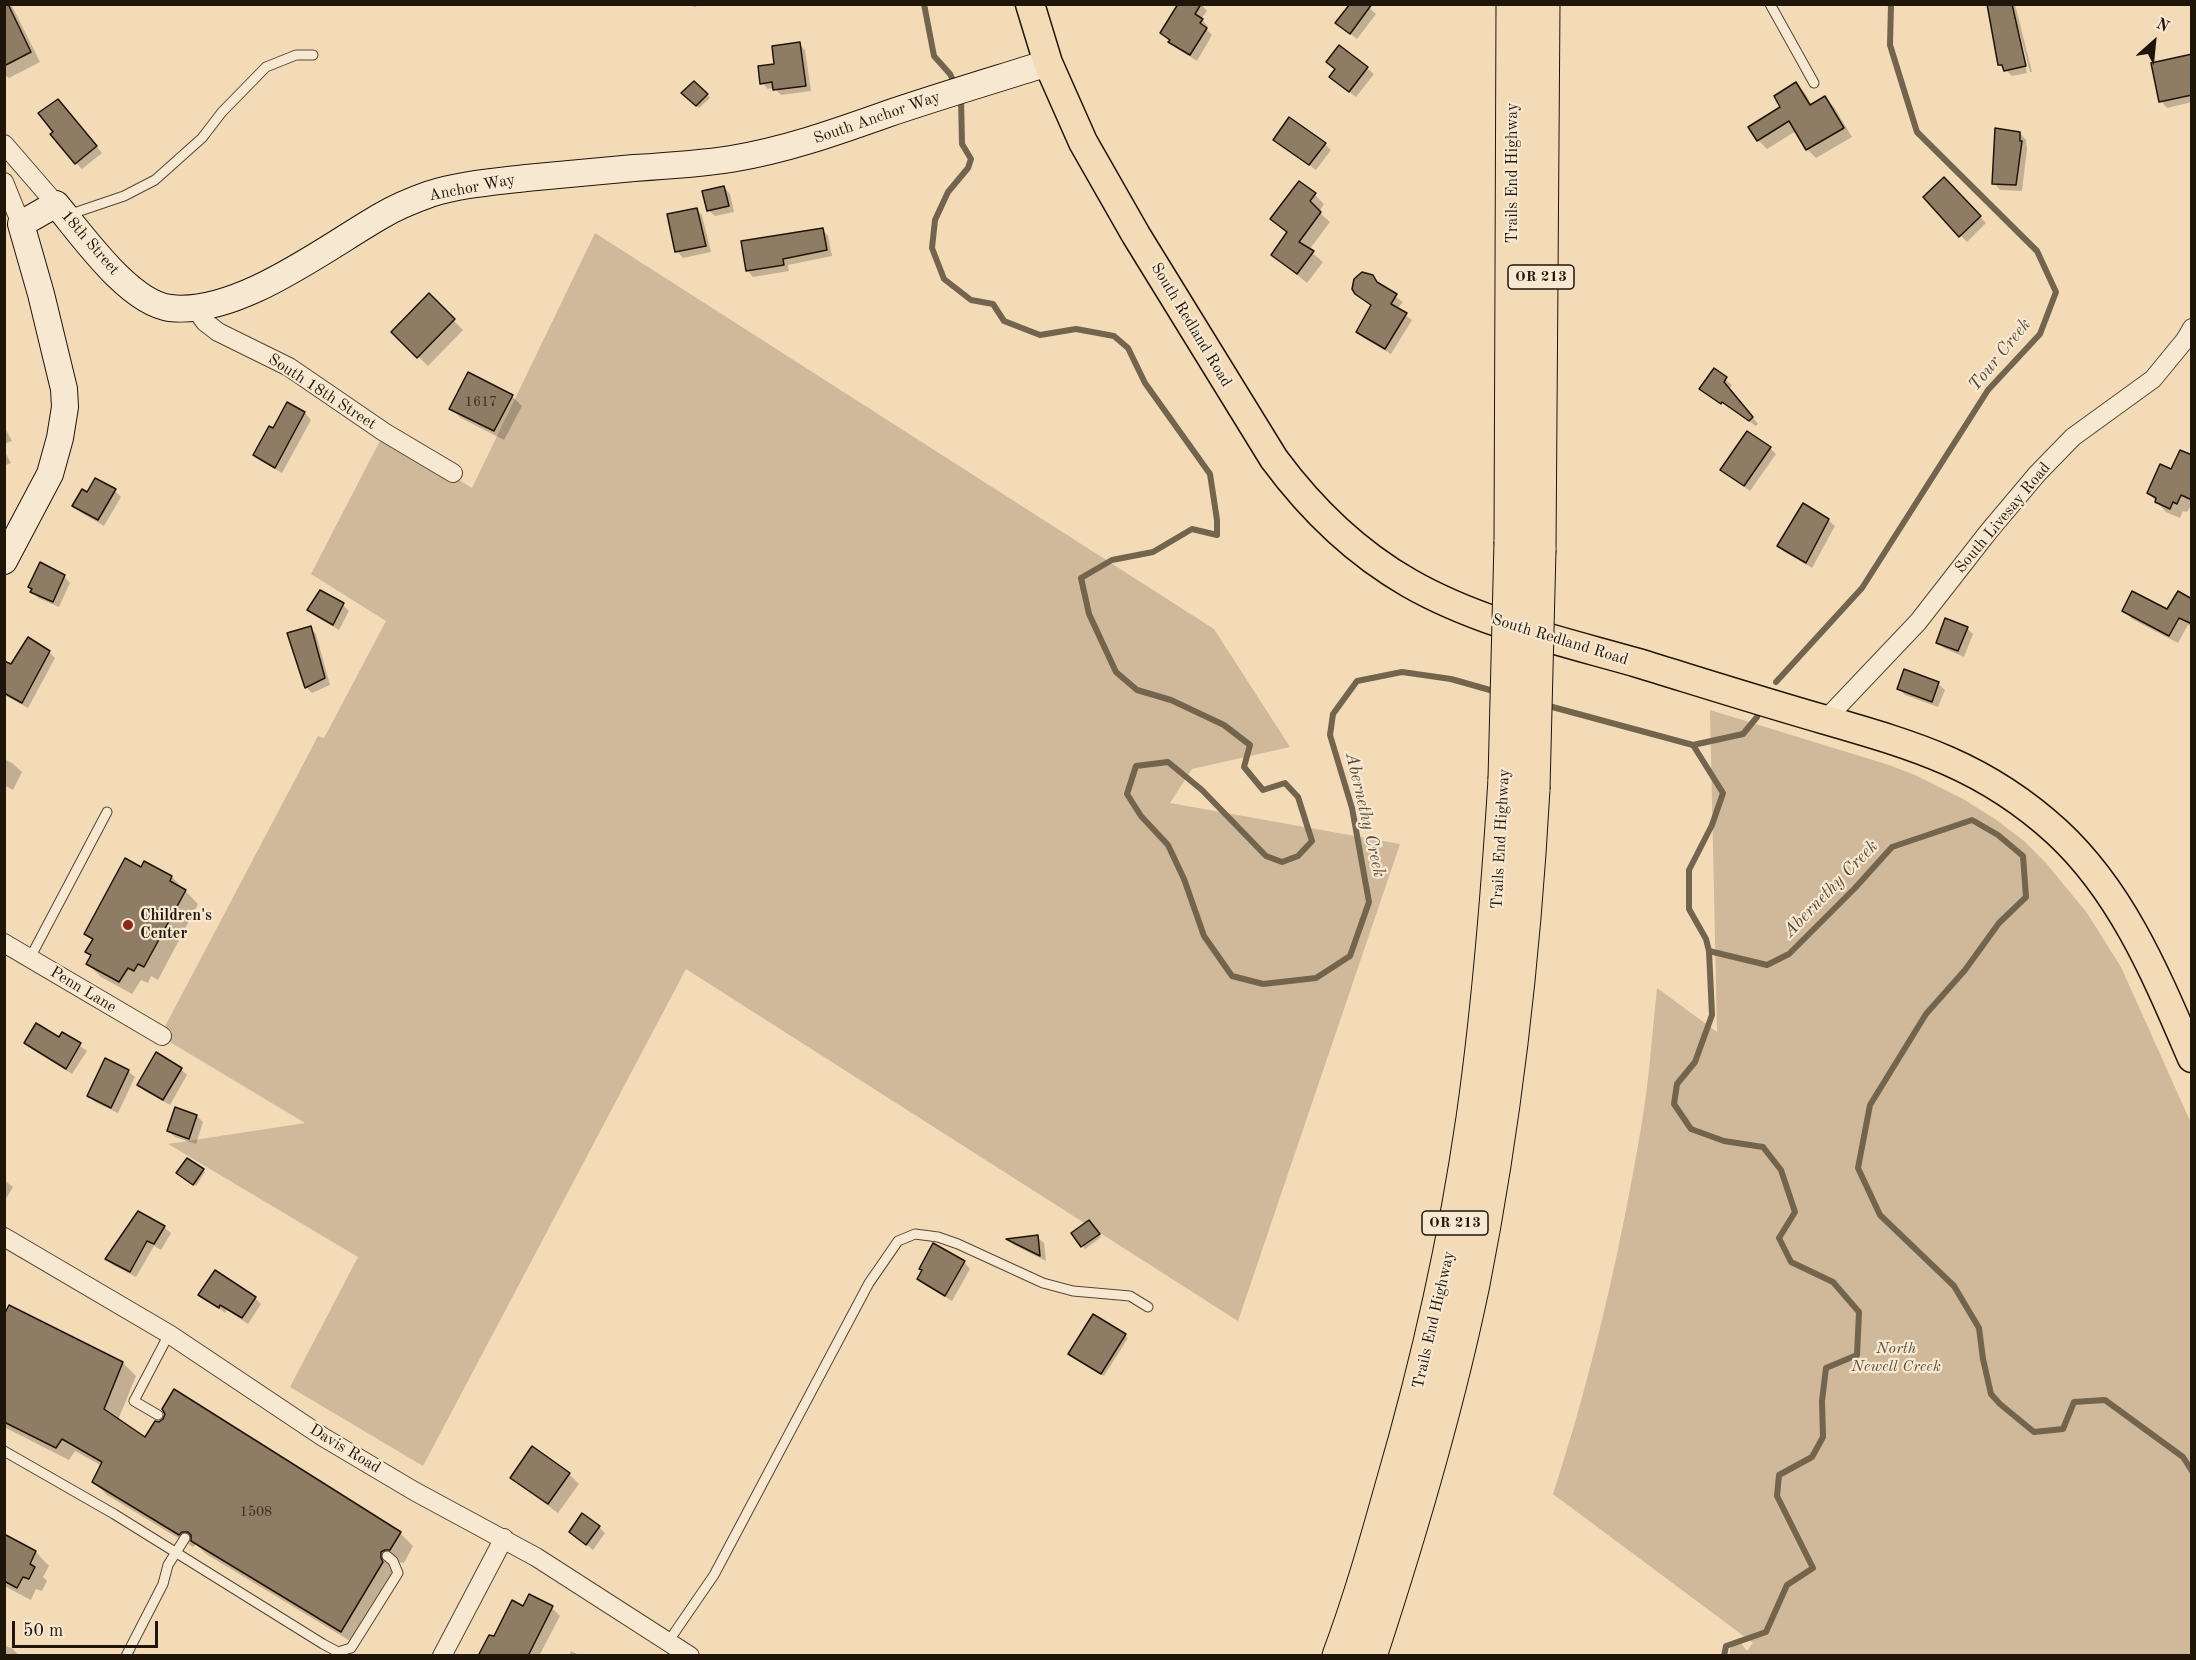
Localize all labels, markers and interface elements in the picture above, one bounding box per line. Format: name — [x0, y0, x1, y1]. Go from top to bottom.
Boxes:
north arrow — [2124, 12, 2184, 72]
text: N — [2153, 16, 2171, 36]
street label: South Anchor Way — [811, 87, 943, 149]
street label: Trails End Highway — [1503, 103, 1523, 243]
street label: Anchor Way — [427, 170, 517, 206]
street label: 18th Street — [57, 207, 123, 279]
street label: South Redland Road — [1146, 259, 1236, 391]
road number: OR 213 — [1508, 265, 1574, 289]
water label: Tour Creek — [1964, 314, 2036, 396]
street label: South 18th Street — [264, 350, 380, 434]
house number: 1617 — [465, 394, 497, 410]
street label: South Livesay Road — [1951, 459, 2055, 577]
street label: South Redland Road — [1489, 610, 1631, 670]
water label: Abernethy Creek — [1340, 751, 1390, 879]
street label: Trails End Highway — [1488, 768, 1514, 910]
water label: Abernethy Creek — [1779, 836, 1883, 942]
place label: Children's Center — [140, 906, 212, 944]
marker: Children's Center — [121, 918, 135, 932]
street label: Penn Lane — [46, 963, 120, 1017]
road number: OR 213 — [1422, 1211, 1488, 1235]
street label: Trails End Highway — [1409, 1249, 1459, 1391]
park label: North Newell Creek — [1851, 1339, 1941, 1377]
street label: Davis Road — [306, 1420, 384, 1478]
house number: 1508 — [240, 1504, 272, 1520]
scale bar — [15, 1609, 160, 1647]
text: 50 m — [23, 1622, 63, 1640]

